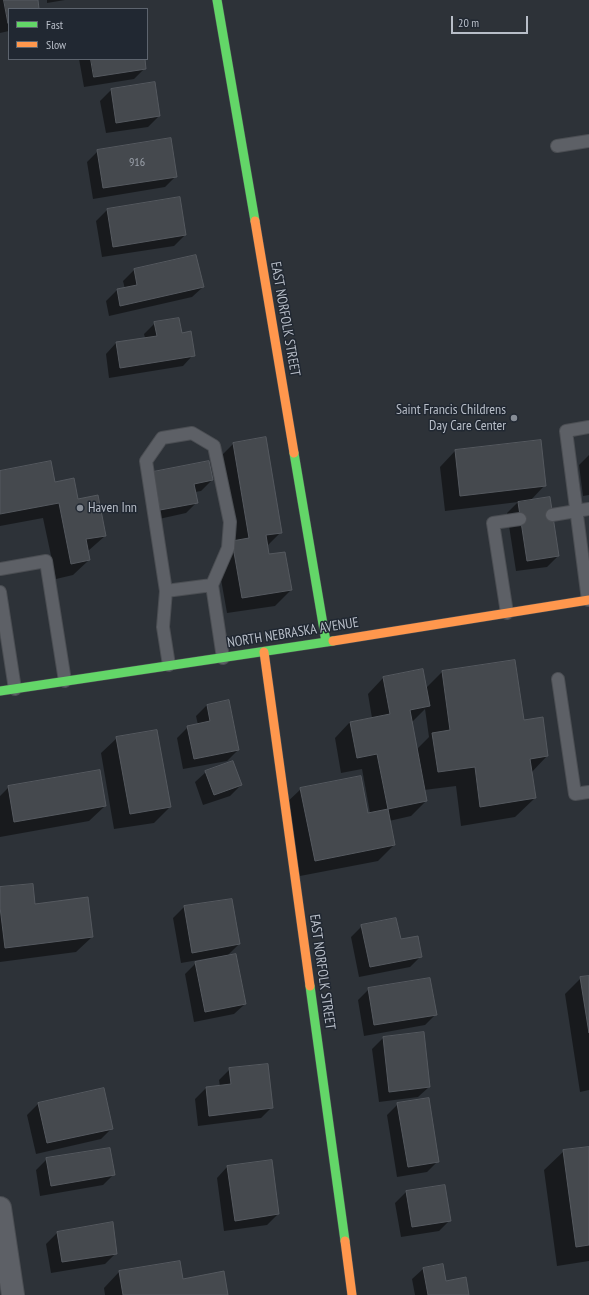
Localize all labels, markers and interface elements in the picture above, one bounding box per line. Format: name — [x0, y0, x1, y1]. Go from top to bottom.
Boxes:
legend — [8, 8, 148, 60]
scale bar — [453, 8, 530, 34]
text: 20 m — [458, 15, 479, 30]
text: Fast — [46, 17, 63, 32]
text: Slow — [46, 37, 66, 52]
house number: 916 — [129, 156, 145, 170]
street label: EAST NORFOLK STREET — [267, 260, 303, 378]
place label: Saint Francis Childrens Day Care Center — [396, 402, 506, 434]
marker: Saint Francis Childrens Day Care Center — [509, 413, 519, 423]
place label: Haven Inn — [88, 500, 137, 516]
marker: Haven Inn — [75, 503, 85, 513]
street label: NORTH NEBRASKA AVENUE — [226, 614, 360, 652]
street label: EAST NORFOLK STREET — [306, 913, 338, 1031]

